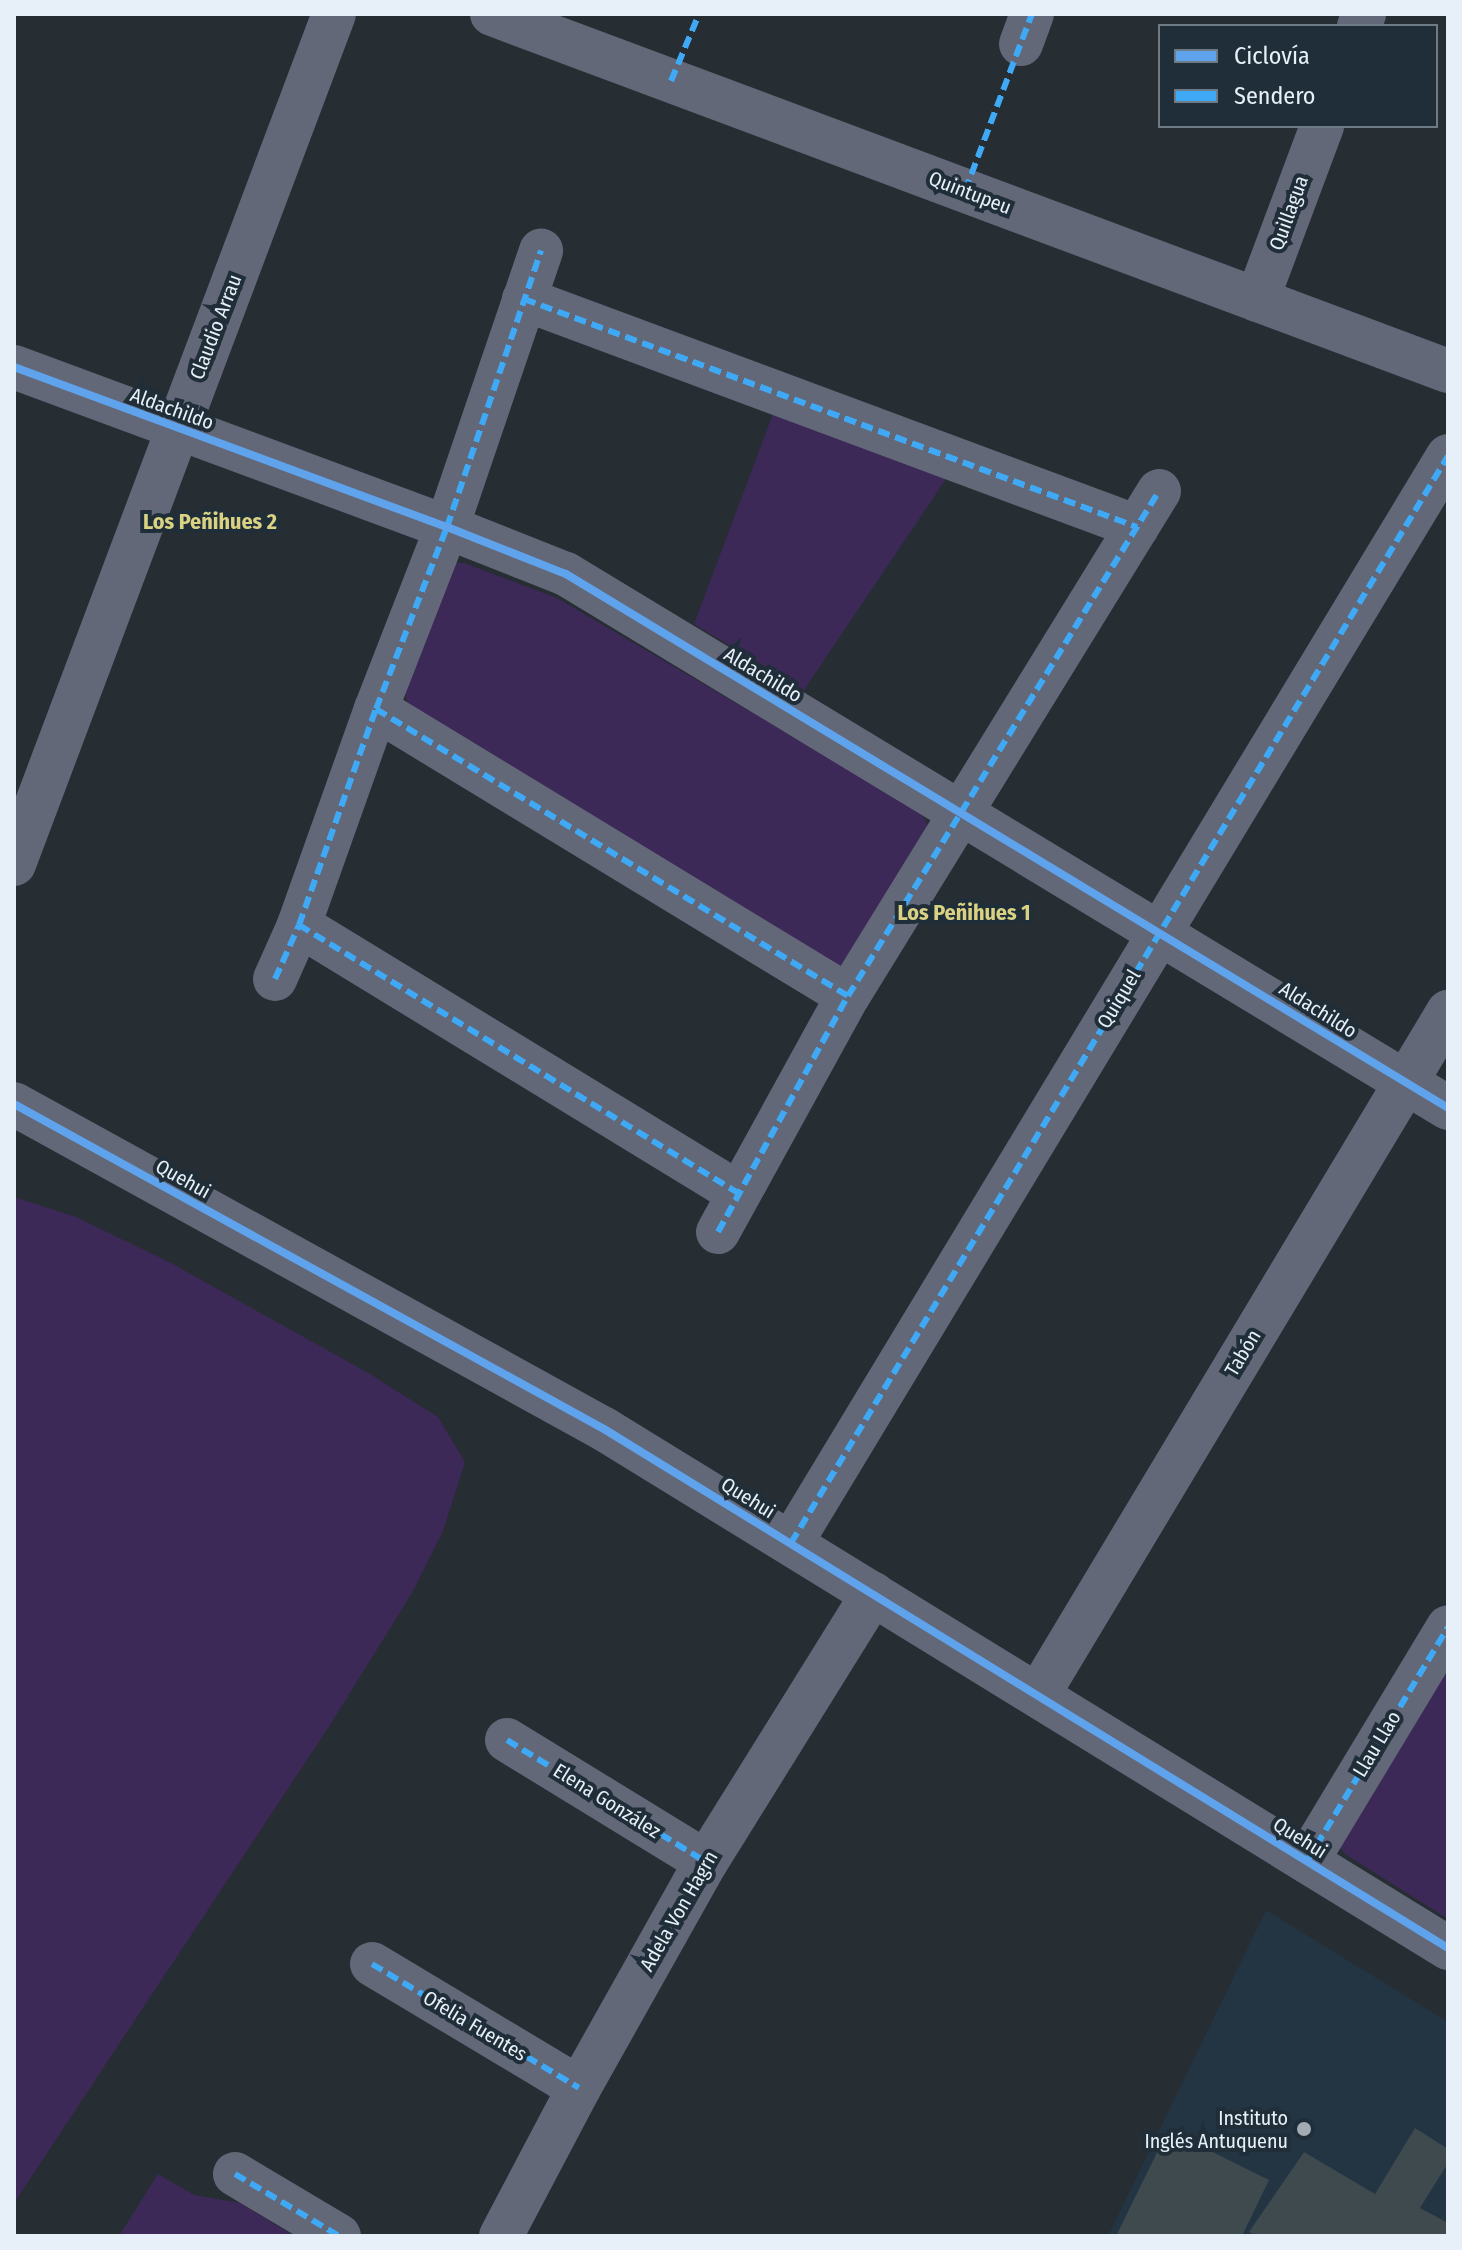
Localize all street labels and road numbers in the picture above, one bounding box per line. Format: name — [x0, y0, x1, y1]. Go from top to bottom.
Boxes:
street label: Quintupeu — [925, 166, 1015, 220]
street label: Quillagua — [1264, 172, 1314, 254]
street label: Claudio Arrau — [185, 271, 247, 383]
street label: Aldachildo — [127, 383, 217, 435]
street label: Aldachildo — [720, 642, 806, 708]
street label: Quiquel — [1092, 965, 1146, 1033]
street label: Aldachildo — [1275, 977, 1361, 1043]
street label: Quehui — [151, 1154, 215, 1204]
street label: Tabón — [1220, 1325, 1266, 1381]
street label: Quehui — [717, 1472, 779, 1524]
street label: Llau Llao — [1348, 1707, 1406, 1781]
street label: Elena González — [549, 1759, 665, 1843]
street label: Quehui — [1269, 1812, 1331, 1864]
street label: Adela Von Hagrn — [635, 1847, 723, 1975]
street label: Ofelia Fuentes — [419, 1986, 531, 2066]

